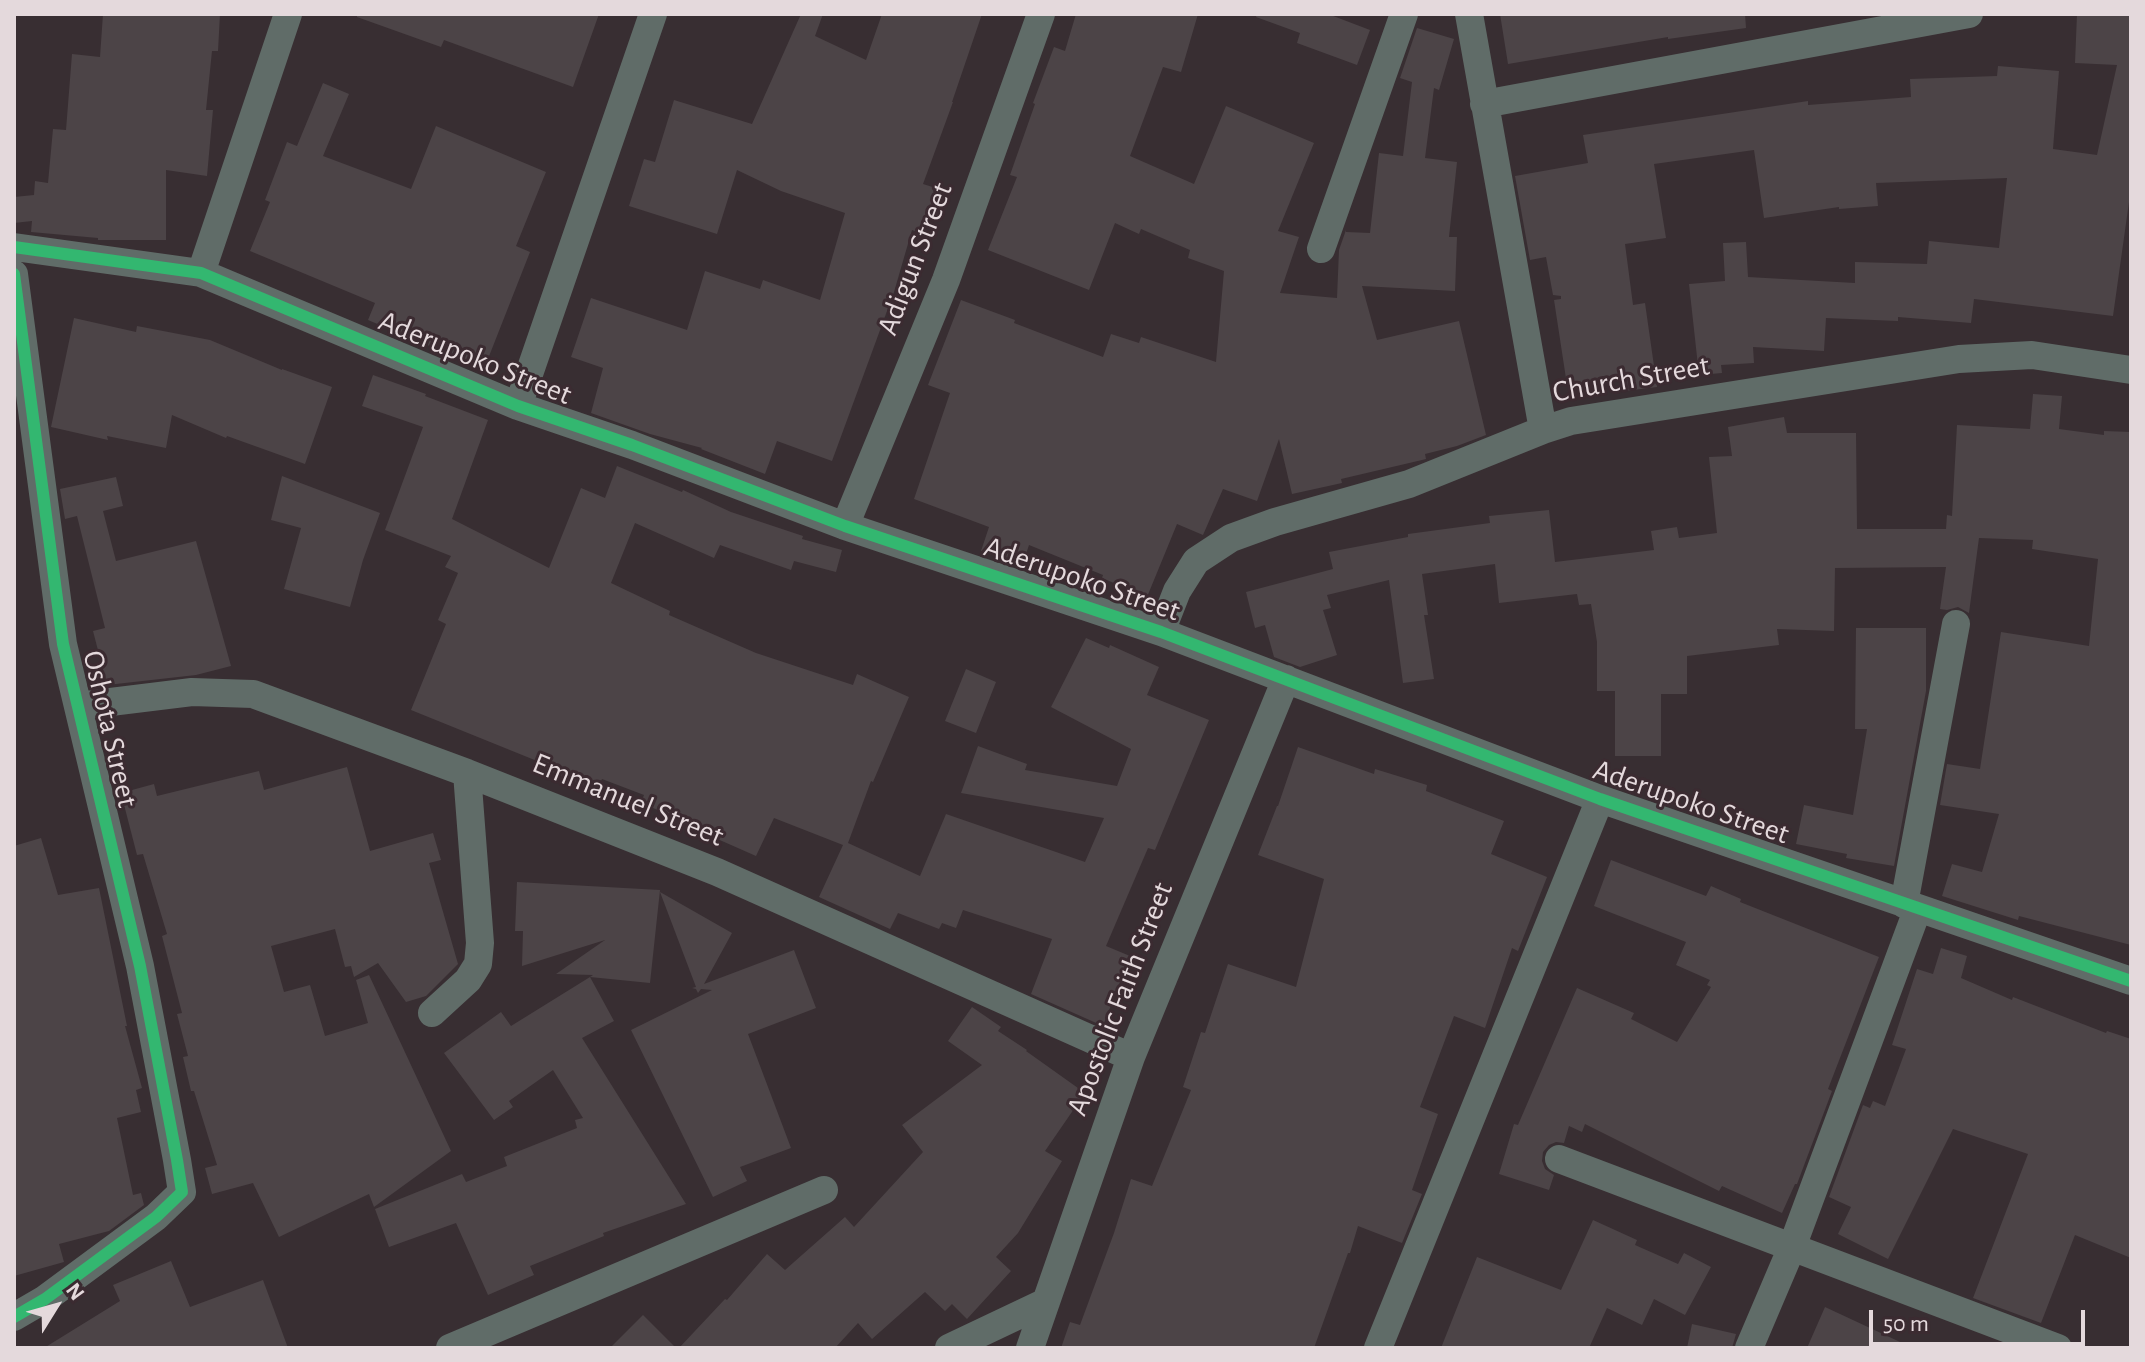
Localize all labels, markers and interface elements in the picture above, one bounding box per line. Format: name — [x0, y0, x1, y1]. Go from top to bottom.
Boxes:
street label: Adigun Street — [869, 178, 961, 340]
street label: Aderupoko Street — [373, 303, 577, 413]
street label: Church Street — [1550, 348, 1712, 410]
street label: Aderupoko Street — [979, 529, 1185, 629]
street label: Oshota Street — [75, 647, 145, 811]
street label: Emmanuel Street — [527, 745, 729, 855]
street label: Aderupoko Street — [1588, 752, 1794, 852]
street label: Apostolic Faith Street — [1059, 877, 1181, 1121]
north arrow — [16, 1266, 96, 1346]
text: N — [62, 1279, 89, 1304]
scale bar — [1873, 1294, 2089, 1344]
text: 50 m — [1883, 1312, 1929, 1336]

